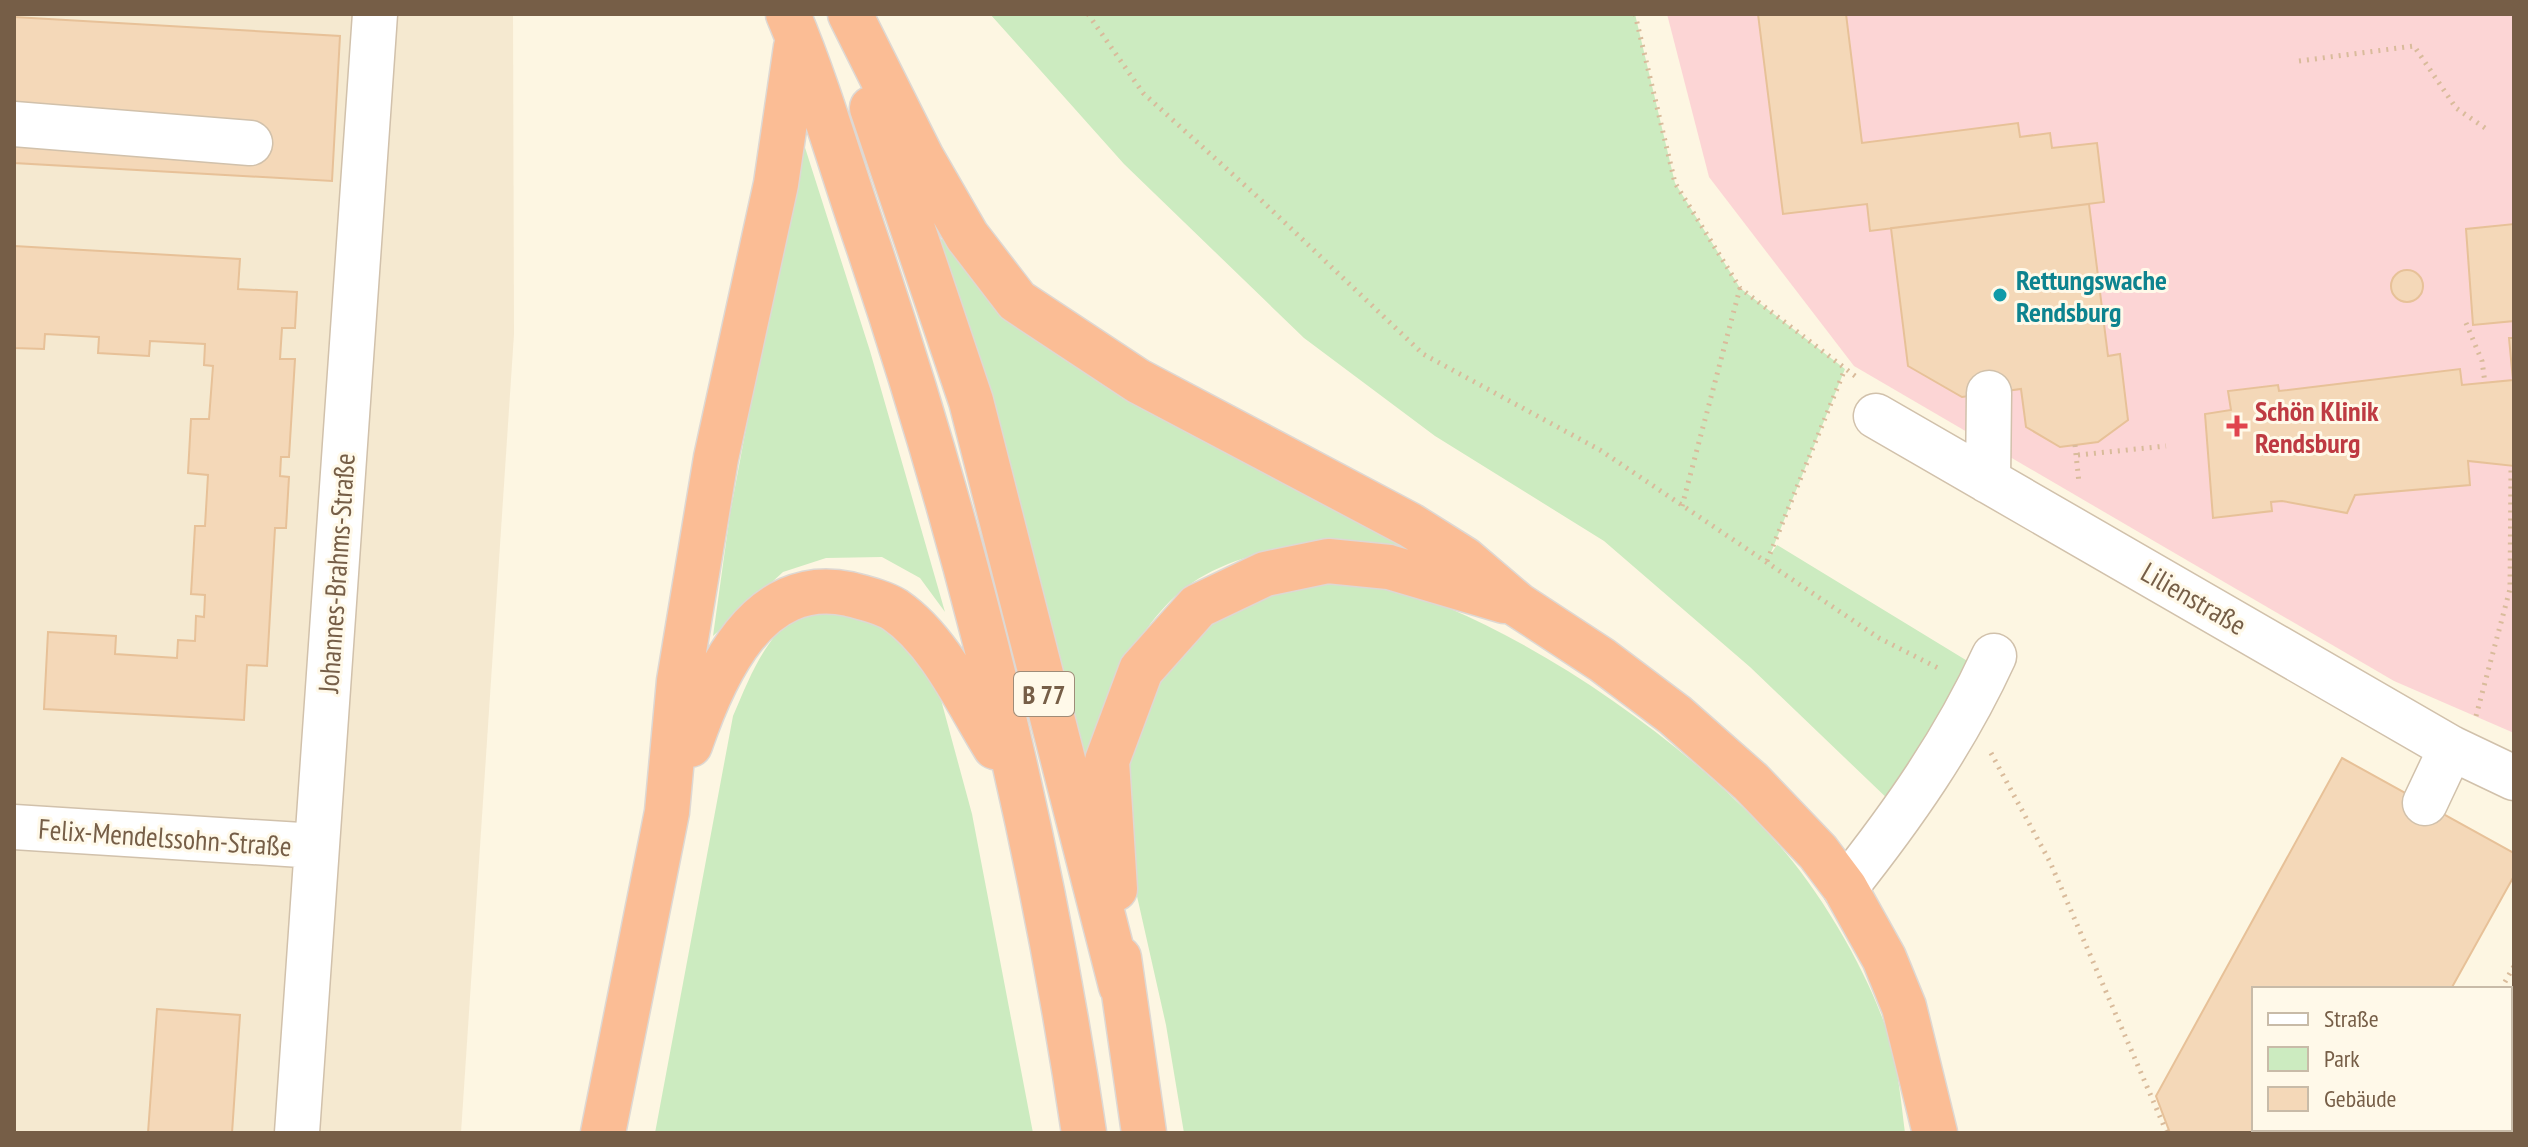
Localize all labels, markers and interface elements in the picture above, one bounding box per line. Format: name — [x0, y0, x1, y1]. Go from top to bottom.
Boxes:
place label: Rettungswache Rendsburg — [2016, 261, 2167, 330]
marker: Rettungswache Rendsburg — [1991, 286, 2009, 304]
place label: Schön Klinik Rendsburg — [2255, 392, 2379, 461]
marker: Schön Klinik Rendsburg — [2226, 415, 2248, 437]
street label: Johannes-Brahms-Straße — [309, 452, 363, 695]
street label: Lilienstraße — [2135, 553, 2253, 643]
road number: B 77 — [1014, 672, 1074, 716]
street label: Felix-Mendelssohn-Straße — [37, 810, 293, 864]
legend — [2252, 987, 2512, 1131]
text: Straße — [2324, 1003, 2379, 1034]
text: Park — [2324, 1043, 2360, 1074]
text: Gebäude — [2324, 1083, 2396, 1114]

